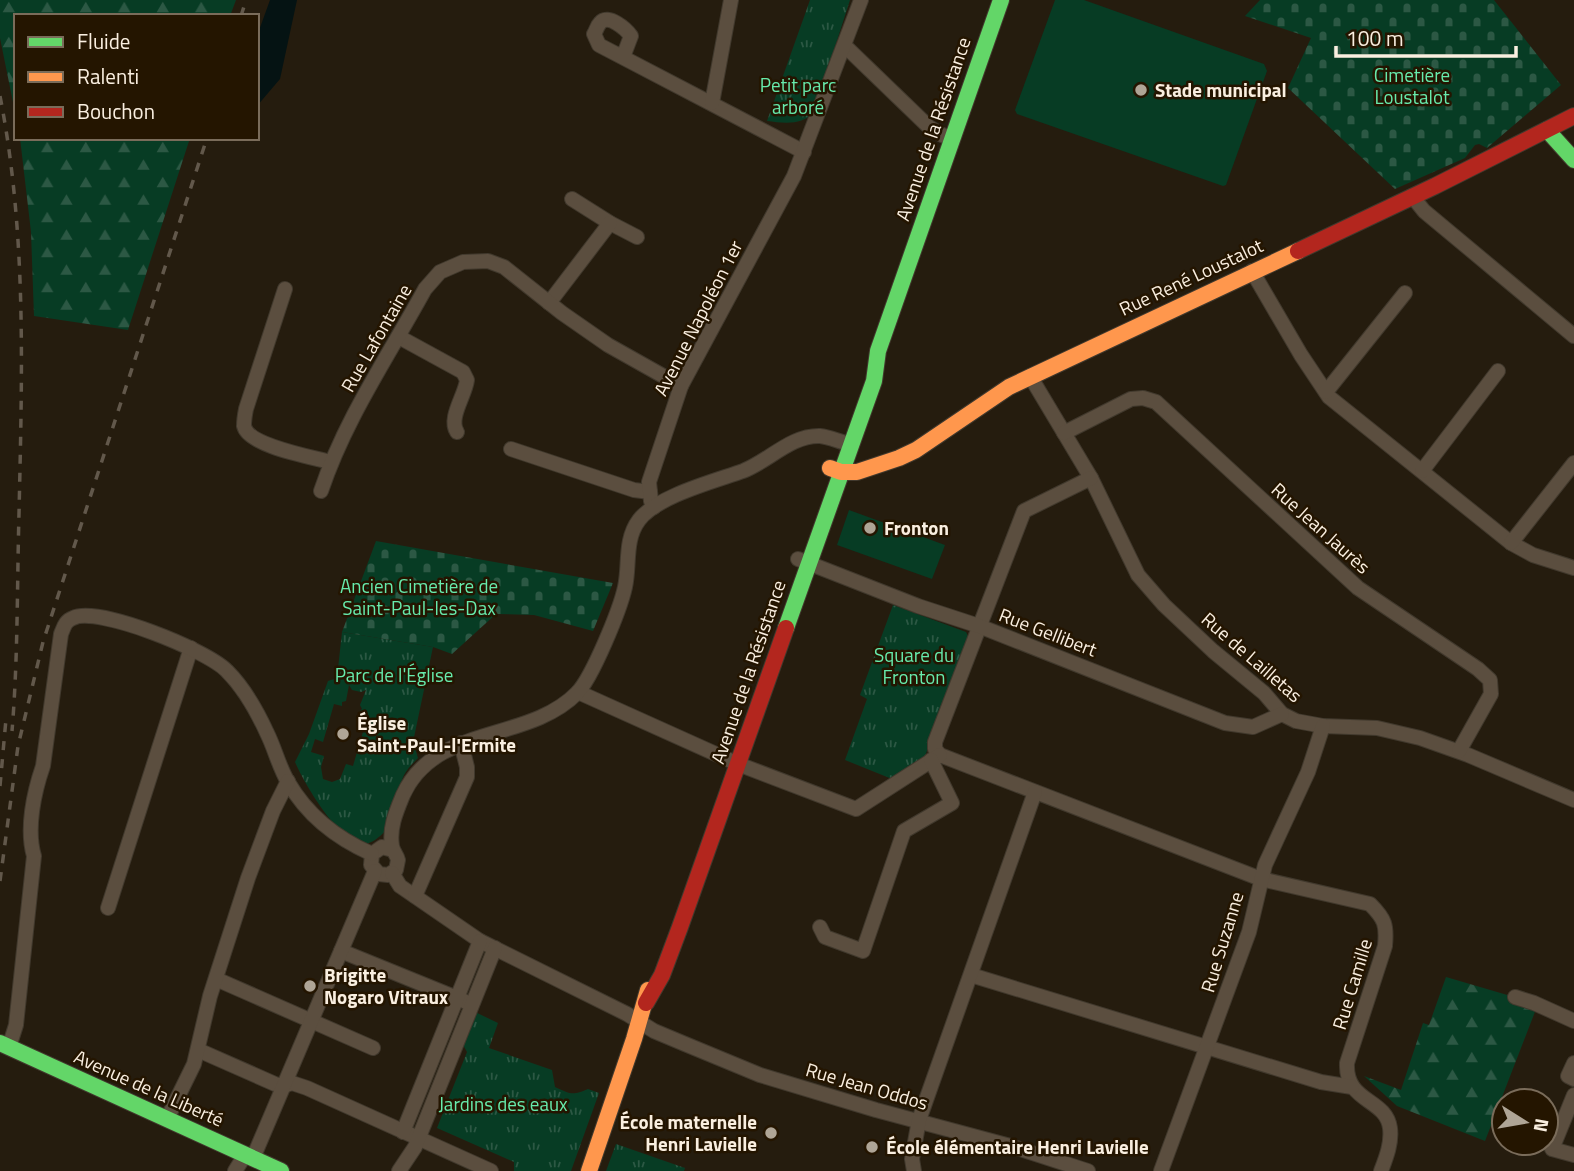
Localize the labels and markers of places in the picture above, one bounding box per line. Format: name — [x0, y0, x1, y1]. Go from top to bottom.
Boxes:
place label: Stade municipal — [1155, 75, 1287, 104]
marker: Stade municipal — [1133, 82, 1149, 98]
place label: Fronton — [884, 513, 949, 542]
marker: Fronton — [862, 520, 878, 536]
place label: Église Saint-Paul-l'Ermite — [357, 708, 516, 759]
marker: Église Saint-Paul-l'Ermite — [335, 726, 351, 742]
place label: Brigitte Nogaro Vitraux — [324, 960, 448, 1011]
marker: Brigitte Nogaro Vitraux — [302, 978, 318, 994]
place label: École maternelle Henri Lavielle — [620, 1107, 757, 1158]
marker: École maternelle Henri Lavielle — [763, 1125, 779, 1141]
place label: École élémentaire Henri Lavielle — [886, 1132, 1149, 1161]
marker: École élémentaire Henri Lavielle — [864, 1139, 880, 1155]

